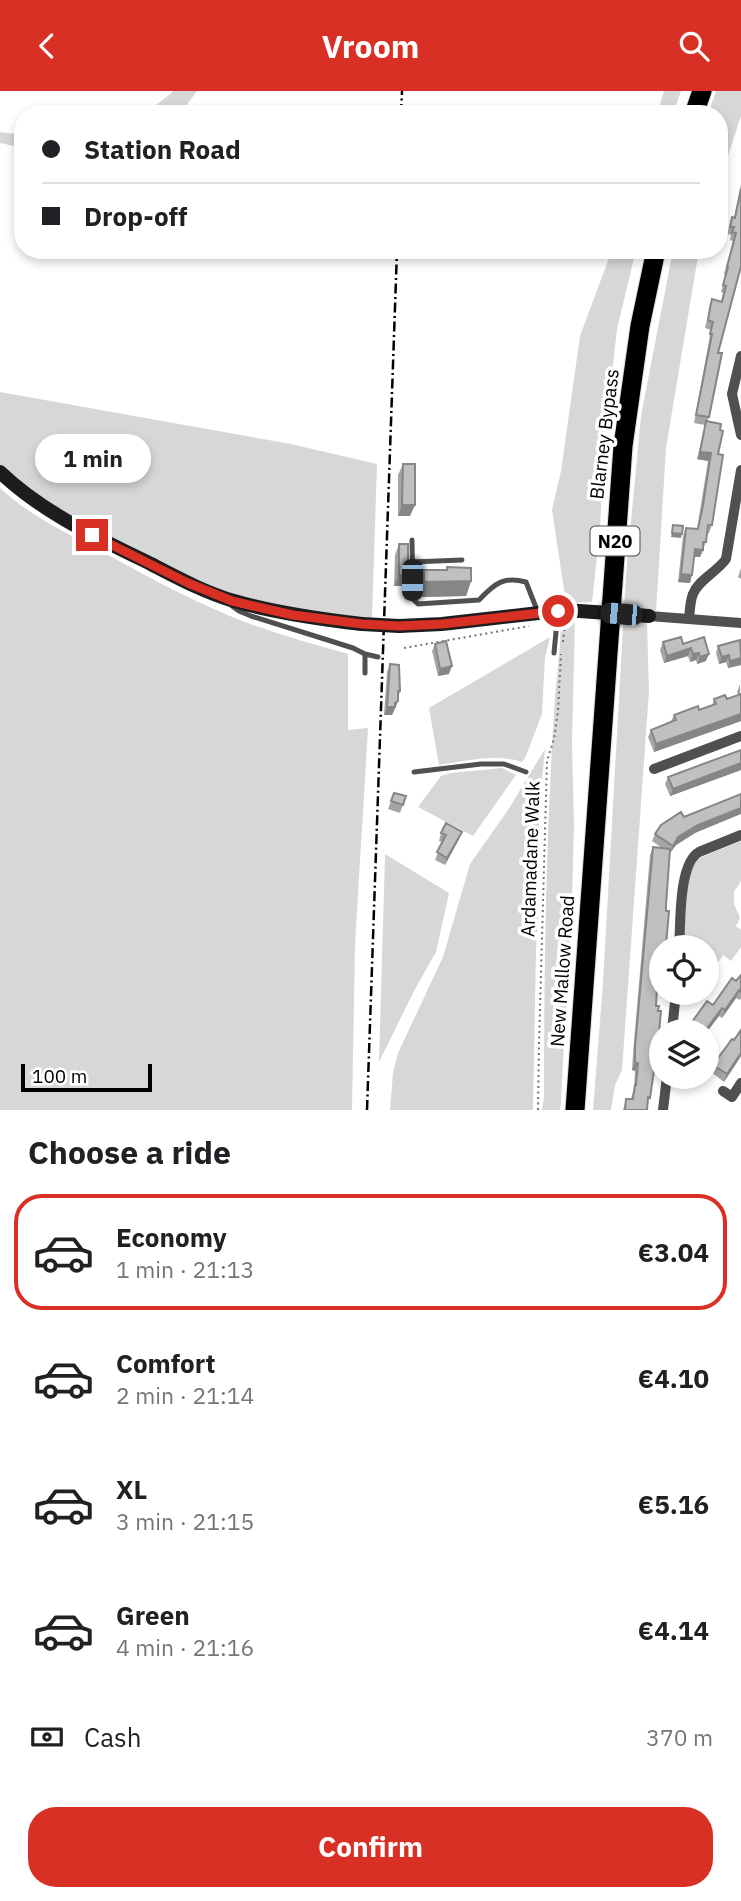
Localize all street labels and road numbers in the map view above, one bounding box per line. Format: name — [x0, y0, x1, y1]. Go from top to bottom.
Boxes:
street label: Blarney Bypass — [584, 368, 624, 500]
road number: N20 — [590, 527, 640, 555]
street label: Ardamadane Walk — [515, 781, 545, 937]
street label: New Mallow Road — [545, 894, 579, 1048]

